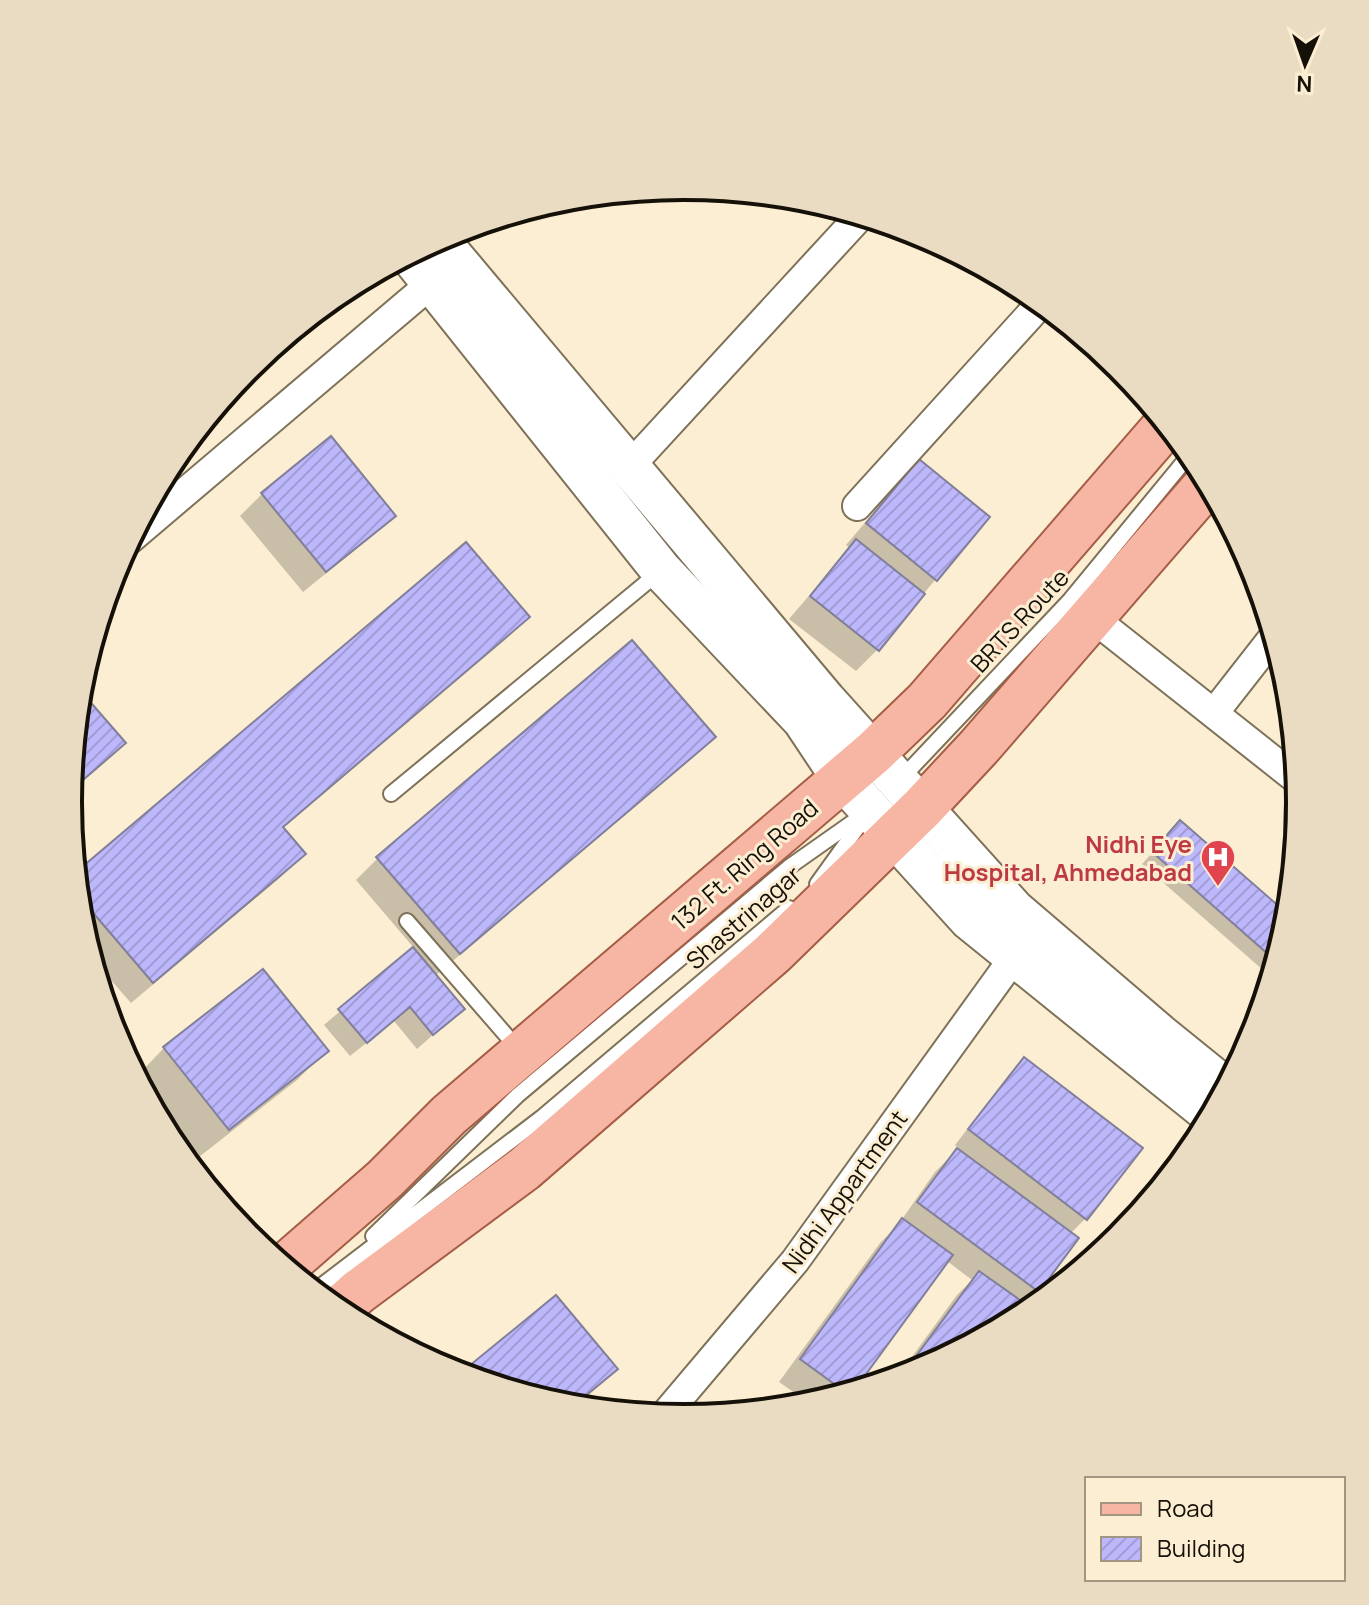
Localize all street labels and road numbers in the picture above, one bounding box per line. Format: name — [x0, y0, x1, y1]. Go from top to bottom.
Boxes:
street label: BRTS Route — [962, 561, 1076, 679]
street label: 132 Ft. Ring Road — [664, 791, 824, 937]
street label: Shastrinagar — [678, 858, 808, 976]
street label: Nidhi Appartment — [774, 1103, 914, 1279]

